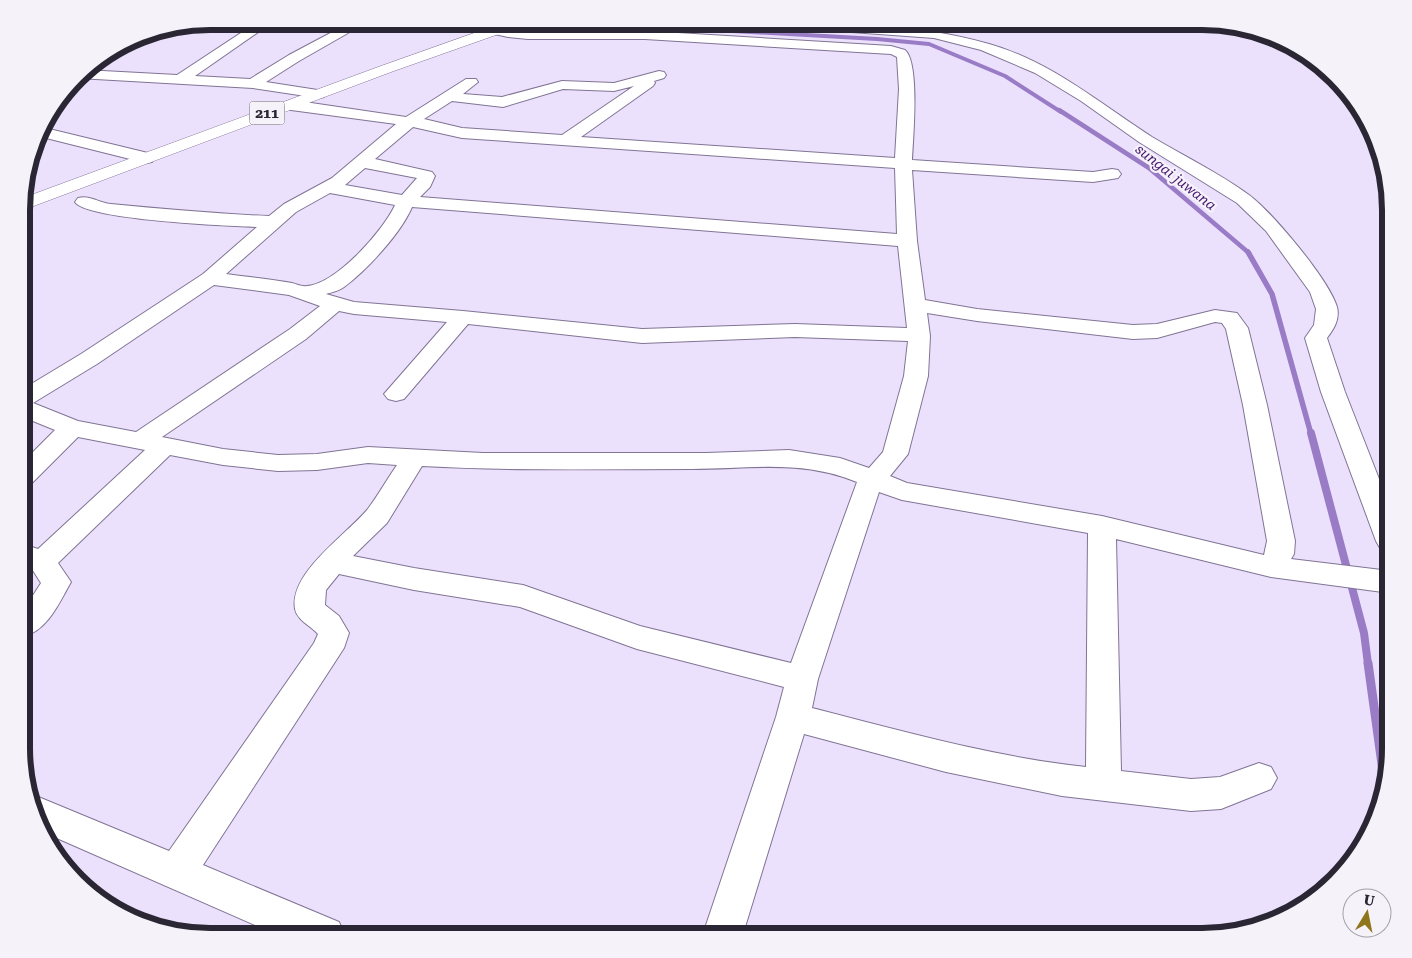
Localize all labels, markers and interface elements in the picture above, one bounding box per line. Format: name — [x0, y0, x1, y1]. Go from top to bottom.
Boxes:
road number: 211 — [250, 102, 284, 125]
water label: sungai juwana — [1133, 141, 1219, 213]
north arrow — [1342, 888, 1392, 938]
text: U — [1363, 891, 1376, 909]

